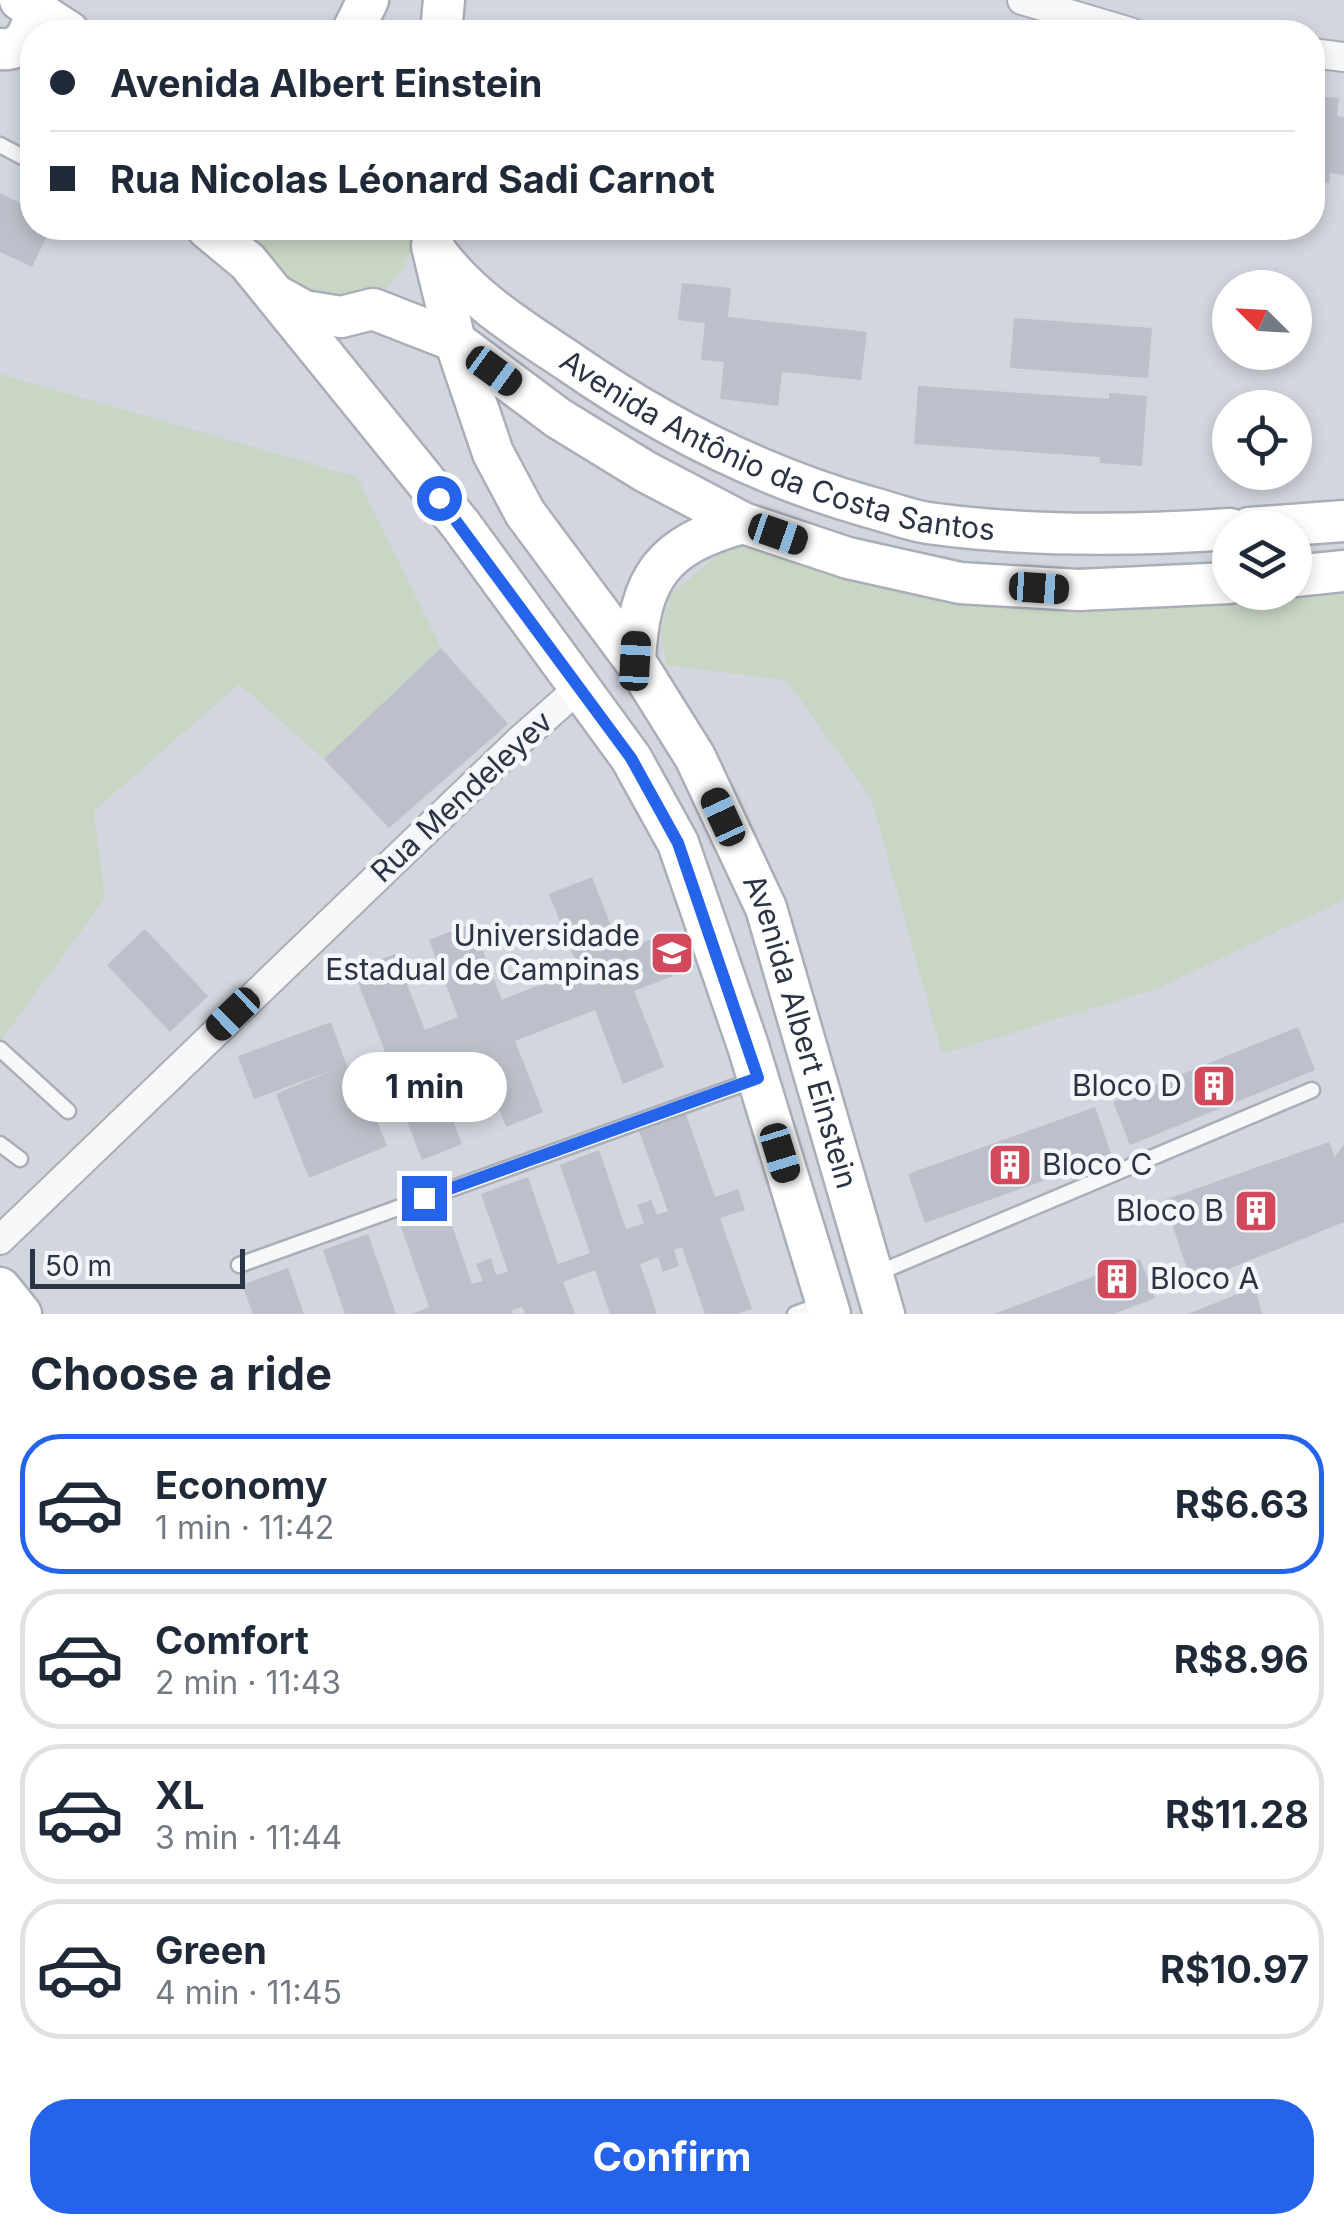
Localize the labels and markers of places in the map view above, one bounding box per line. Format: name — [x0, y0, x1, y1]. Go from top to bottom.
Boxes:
place label: Universidade Estadual de Campinas — [325, 917, 640, 987]
school or university icon: Universidade Estadual de Campinas — [649, 930, 695, 976]
building icon: Bloco D — [1191, 1063, 1237, 1109]
place label: Bloco D — [1072, 1067, 1182, 1103]
building icon: Bloco C — [987, 1142, 1033, 1188]
place label: Bloco C — [1042, 1146, 1152, 1182]
building icon: Bloco B — [1233, 1188, 1279, 1234]
place label: Bloco B — [1116, 1192, 1224, 1228]
building icon: Bloco A — [1094, 1256, 1140, 1302]
place label: Bloco A — [1150, 1260, 1259, 1296]

